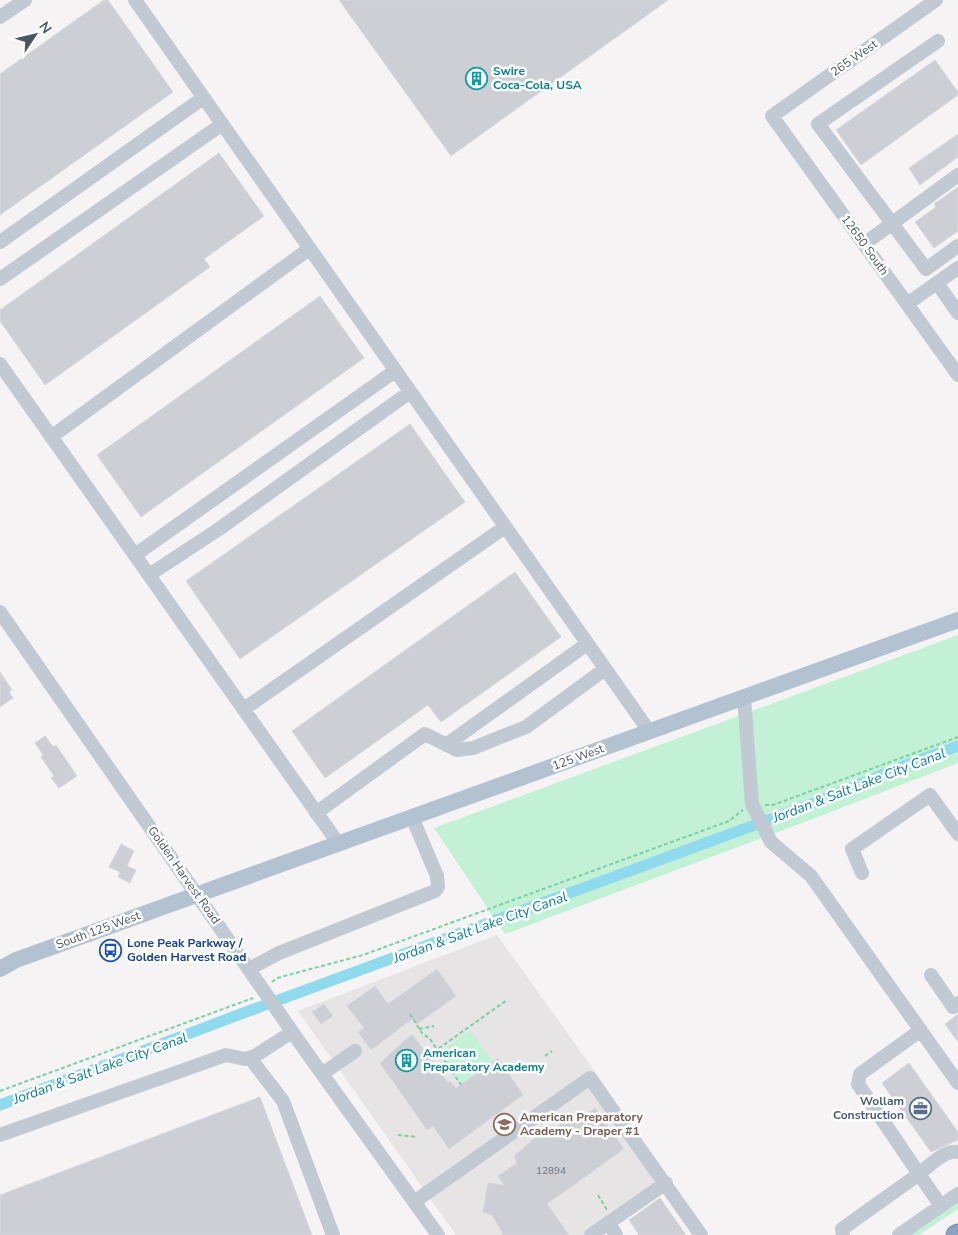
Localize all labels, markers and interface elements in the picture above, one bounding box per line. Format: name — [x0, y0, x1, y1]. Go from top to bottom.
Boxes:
north arrow — [10, 10, 60, 60]
text: N — [34, 18, 56, 38]
street label: 265 West — [827, 36, 881, 80]
place label: Swire Coca-Cola, USA — [493, 63, 582, 93]
building icon: Swire Coca-Cola, USA — [465, 66, 489, 90]
street label: 12650 South — [838, 212, 892, 278]
street label: 125 West — [550, 740, 607, 774]
water label: Jordan & Salt Lake City Canal — [769, 744, 948, 828]
street label: Golden Harvest Road — [144, 823, 224, 927]
water label: Jordan & Salt Lake City Canal — [390, 887, 570, 968]
street label: South 125 West — [54, 907, 143, 953]
place label: Lone Peak Parkway / Golden Harvest Road — [127, 935, 247, 965]
bus stop icon: Lone Peak Parkway / Golden Harvest Road — [99, 938, 123, 962]
water label: Jordan & Salt Lake City Canal — [10, 1028, 190, 1109]
place label: American Preparatory Academy — [423, 1045, 545, 1075]
building icon: American Preparatory Academy — [395, 1048, 419, 1072]
place label: Wollam Construction — [833, 1093, 904, 1123]
office icon: Wollam Construction — [908, 1096, 932, 1120]
place label: American Preparatory Academy - Draper #1 — [520, 1109, 643, 1139]
school or university icon: American Preparatory Academy - Draper #1 — [492, 1112, 516, 1136]
house number: 12894 — [536, 1164, 566, 1178]

